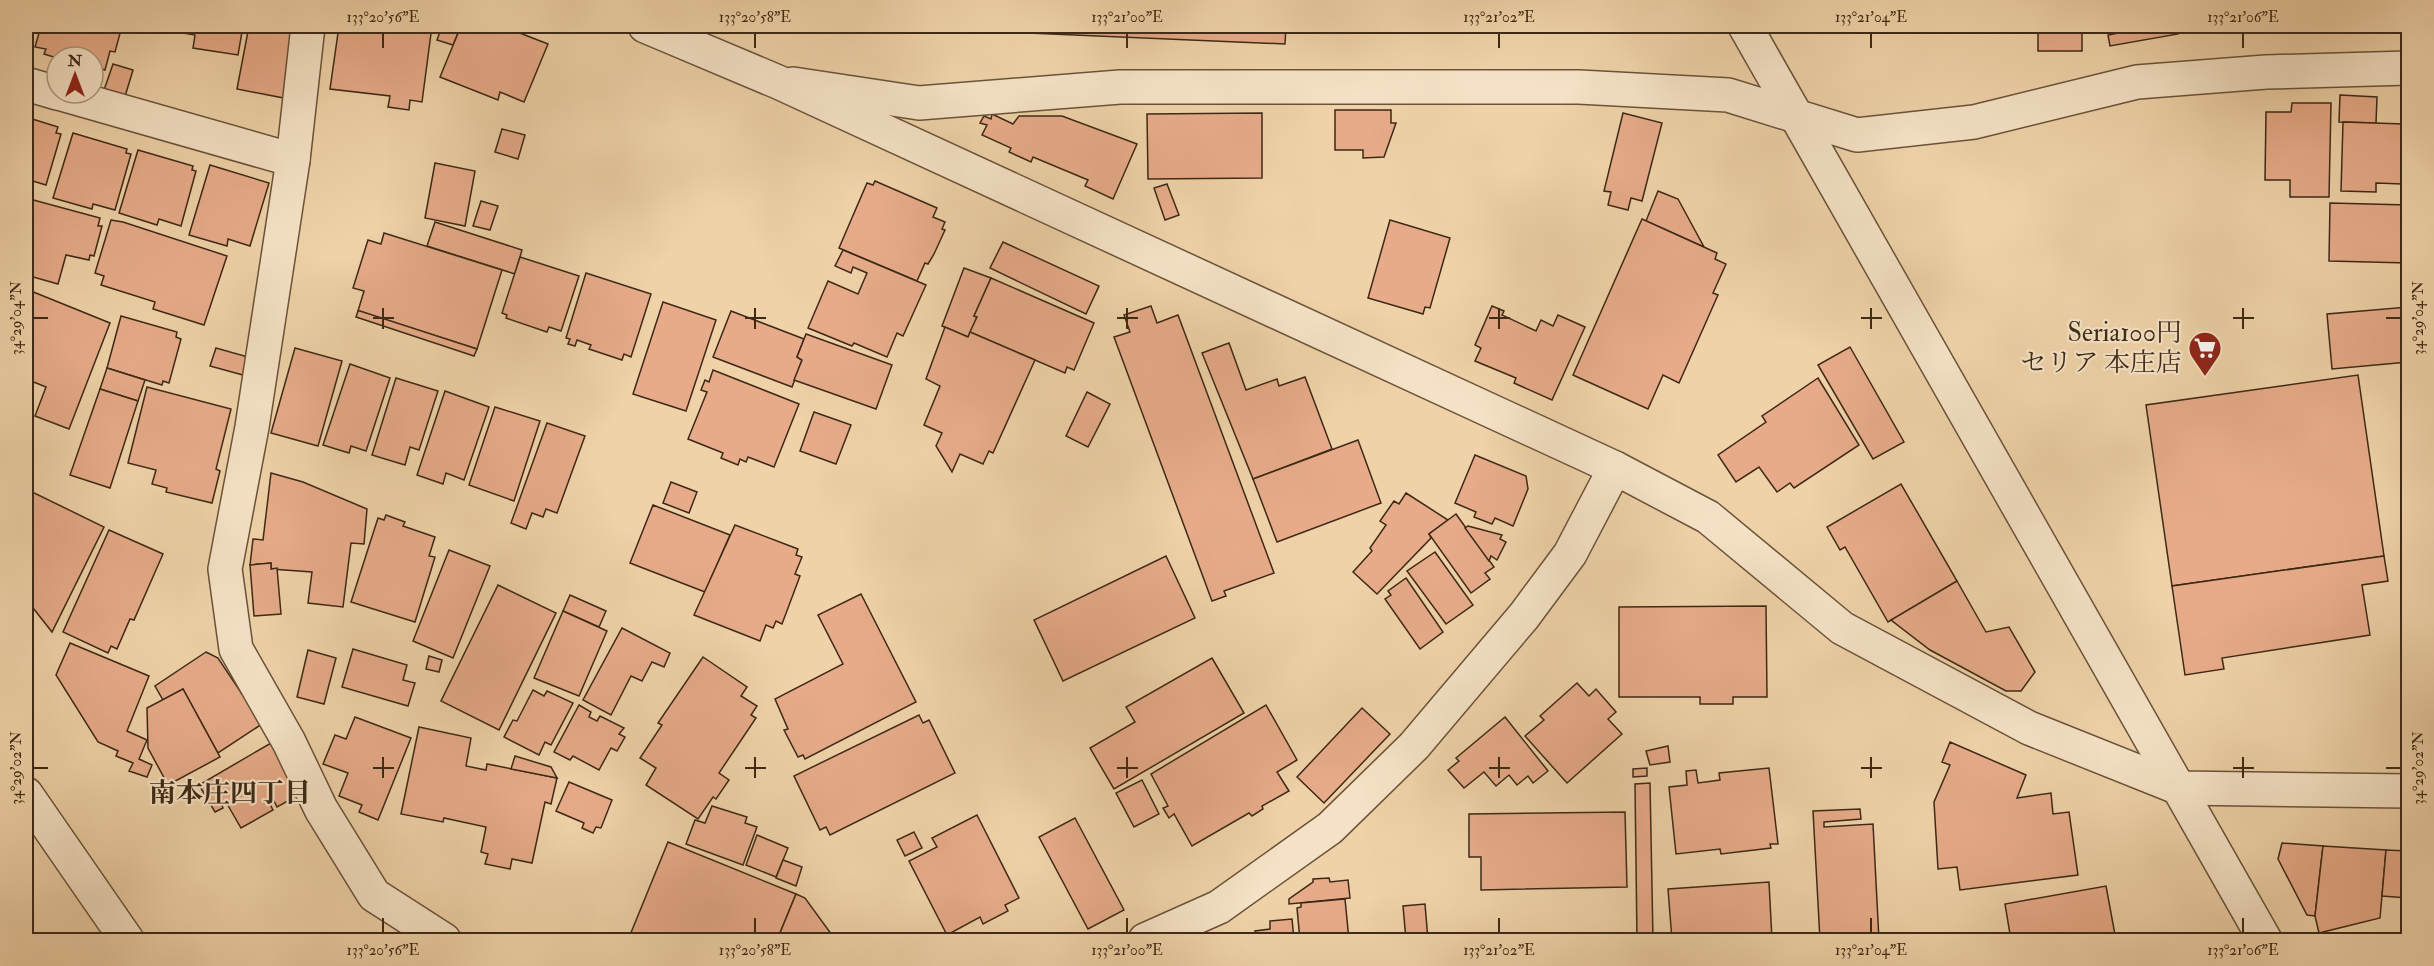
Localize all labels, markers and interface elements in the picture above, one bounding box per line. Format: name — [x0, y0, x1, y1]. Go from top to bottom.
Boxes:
text: 133°20'56"E — [347, 8, 420, 27]
text: 133°20'58"E — [719, 8, 791, 27]
text: 133°21'00"E — [1091, 8, 1163, 27]
text: 133°21'02"E — [1463, 8, 1535, 27]
text: 133°21'04"E — [1835, 8, 1907, 27]
text: 133°21'06"E — [2207, 8, 2279, 27]
north arrow — [45, 45, 105, 105]
text: N — [67, 51, 83, 71]
text: 34°29'04"N — [7, 280, 26, 355]
text: 34°29'04"N — [2409, 280, 2428, 355]
place label: Seria100円 セリア 本庄店 — [2021, 317, 2182, 379]
supermarket icon: Seria100円 セリア 本庄店 — [2187, 330, 2223, 377]
text: 34°29'02"N — [7, 731, 26, 805]
text: 34°29'02"N — [2409, 731, 2428, 805]
district label: 南本庄四丁目 — [149, 777, 311, 810]
text: 133°20'56"E — [347, 941, 420, 960]
text: 133°20'58"E — [719, 941, 791, 960]
text: 133°21'00"E — [1091, 941, 1163, 960]
text: 133°21'02"E — [1463, 941, 1535, 960]
text: 133°21'04"E — [1835, 941, 1907, 960]
text: 133°21'06"E — [2207, 941, 2279, 960]

